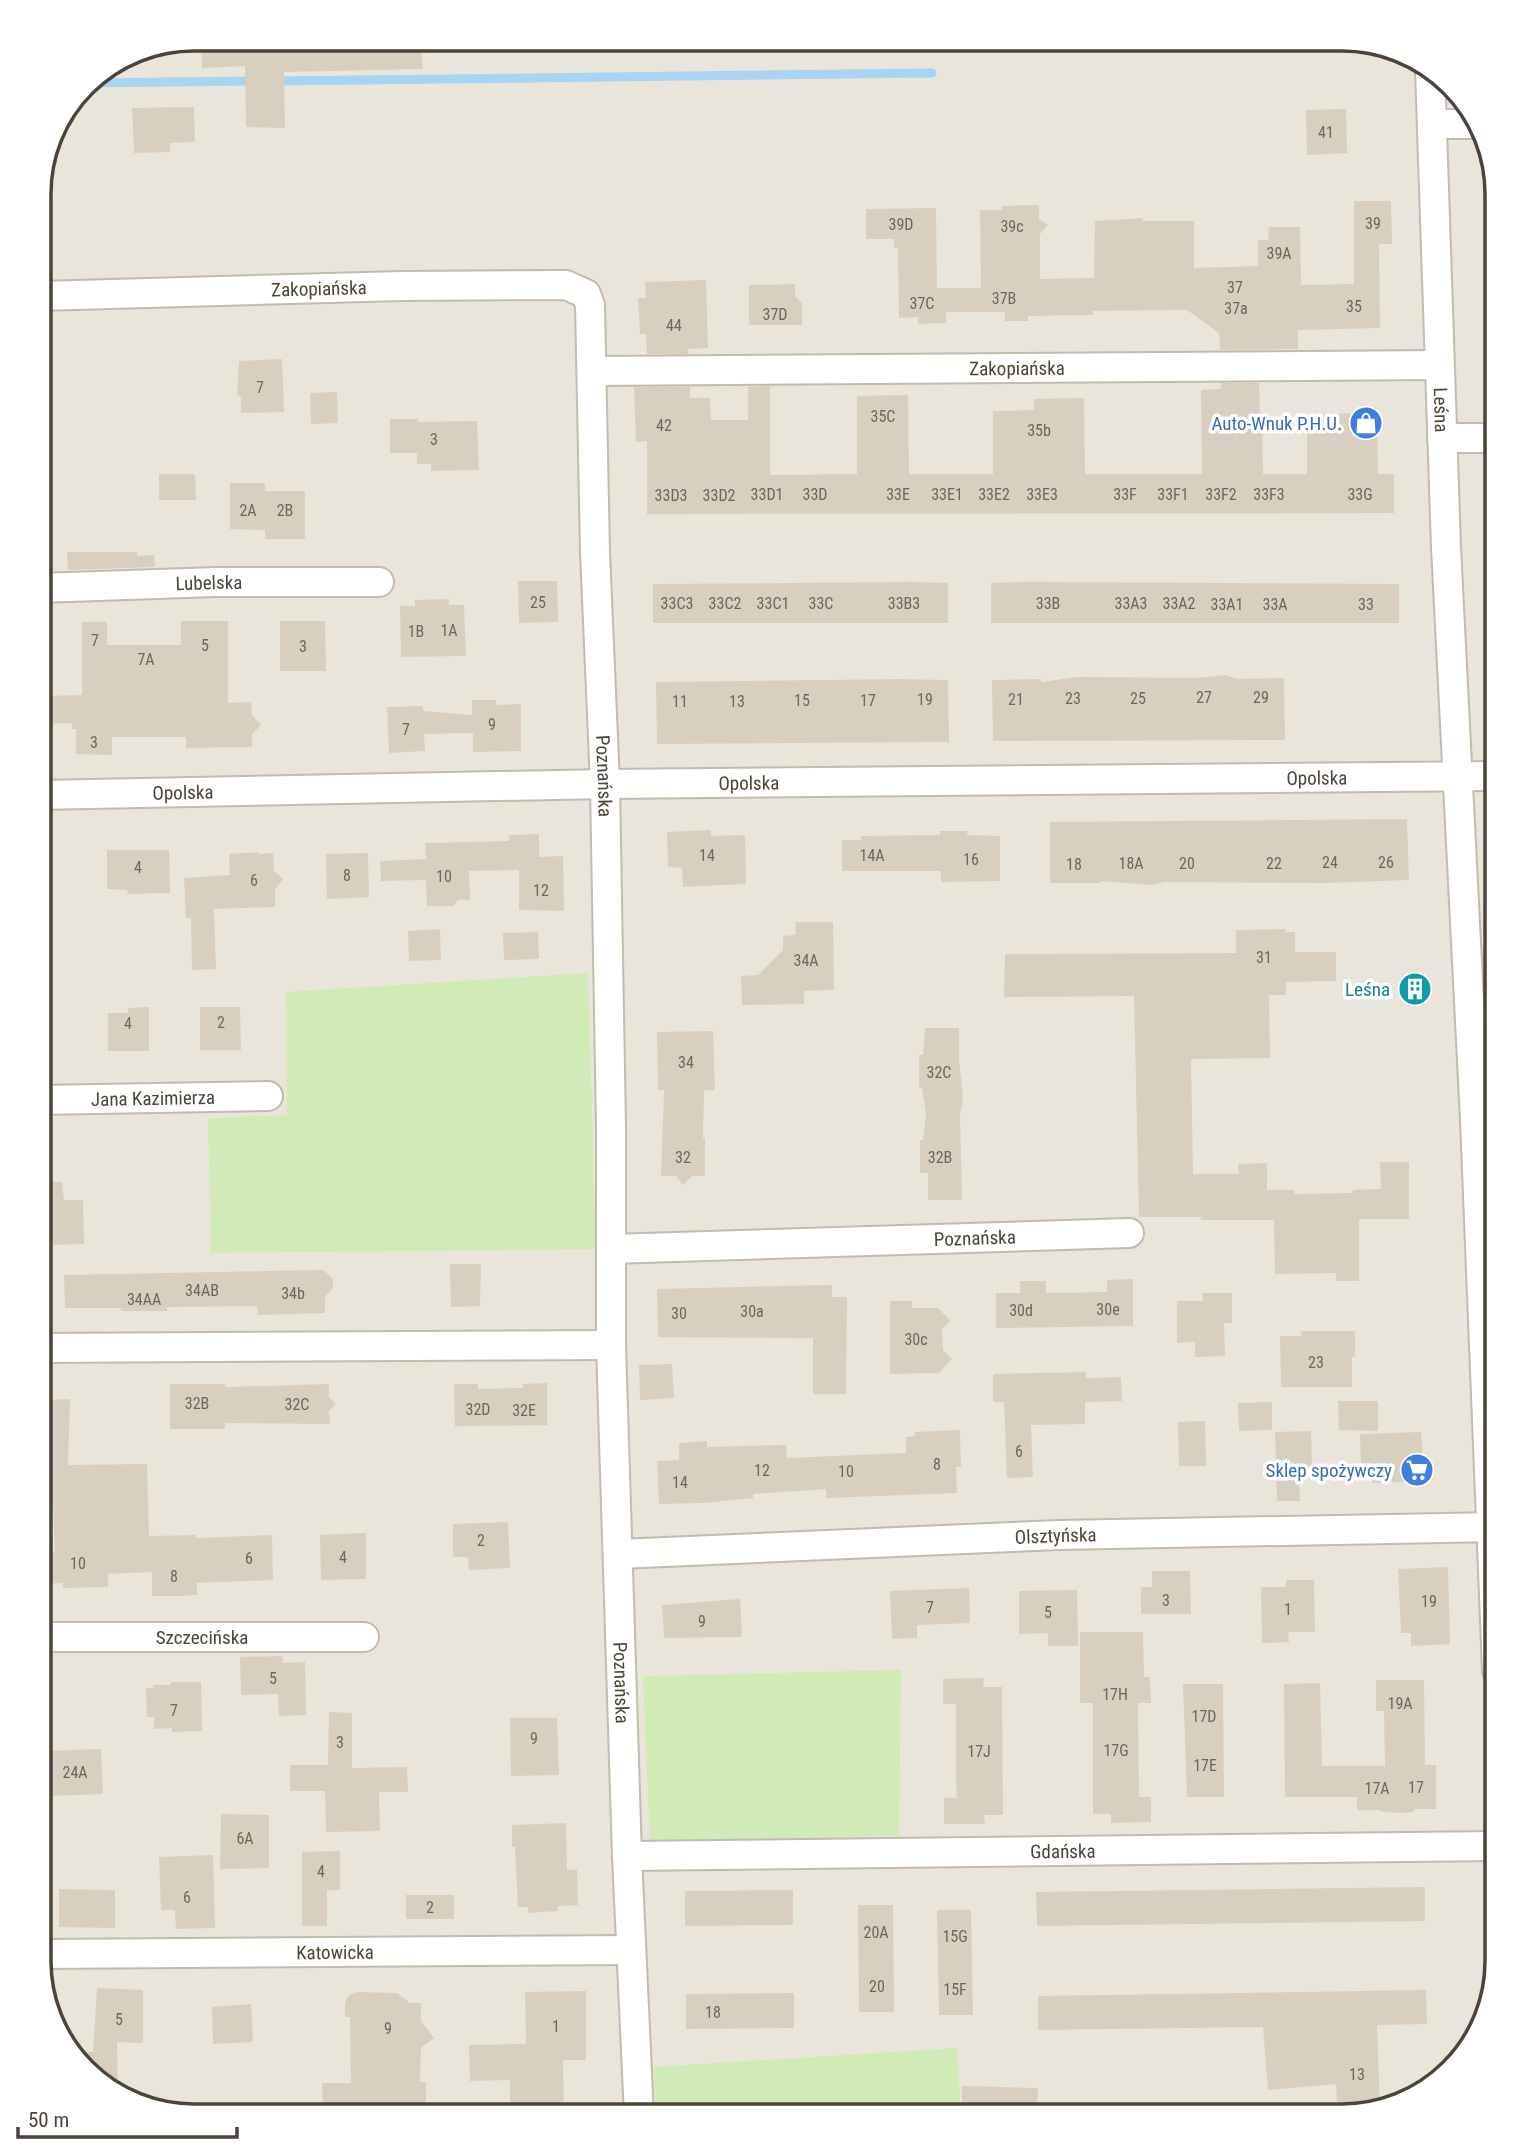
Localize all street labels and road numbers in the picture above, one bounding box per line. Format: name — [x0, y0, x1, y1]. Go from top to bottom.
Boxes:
street label: Zakopiańska — [271, 276, 367, 302]
street label: Zakopiańska — [969, 357, 1065, 380]
street label: Leśna — [1429, 387, 1453, 433]
street label: Lubelska — [175, 571, 242, 595]
street label: Poznańska — [591, 735, 617, 817]
street label: Opolska — [1286, 766, 1348, 790]
street label: Opolska — [718, 771, 780, 795]
street label: Opolska — [152, 781, 214, 805]
street label: Jana Kazimierza — [91, 1086, 215, 1111]
street label: Poznańska — [933, 1226, 1016, 1251]
street label: Olsztyńska — [1014, 1523, 1097, 1549]
street label: Szczecińska — [156, 1626, 248, 1649]
street label: Poznańska — [608, 1641, 634, 1724]
street label: Gdańska — [1030, 1840, 1096, 1863]
street label: Katowicka — [296, 1941, 374, 1964]

